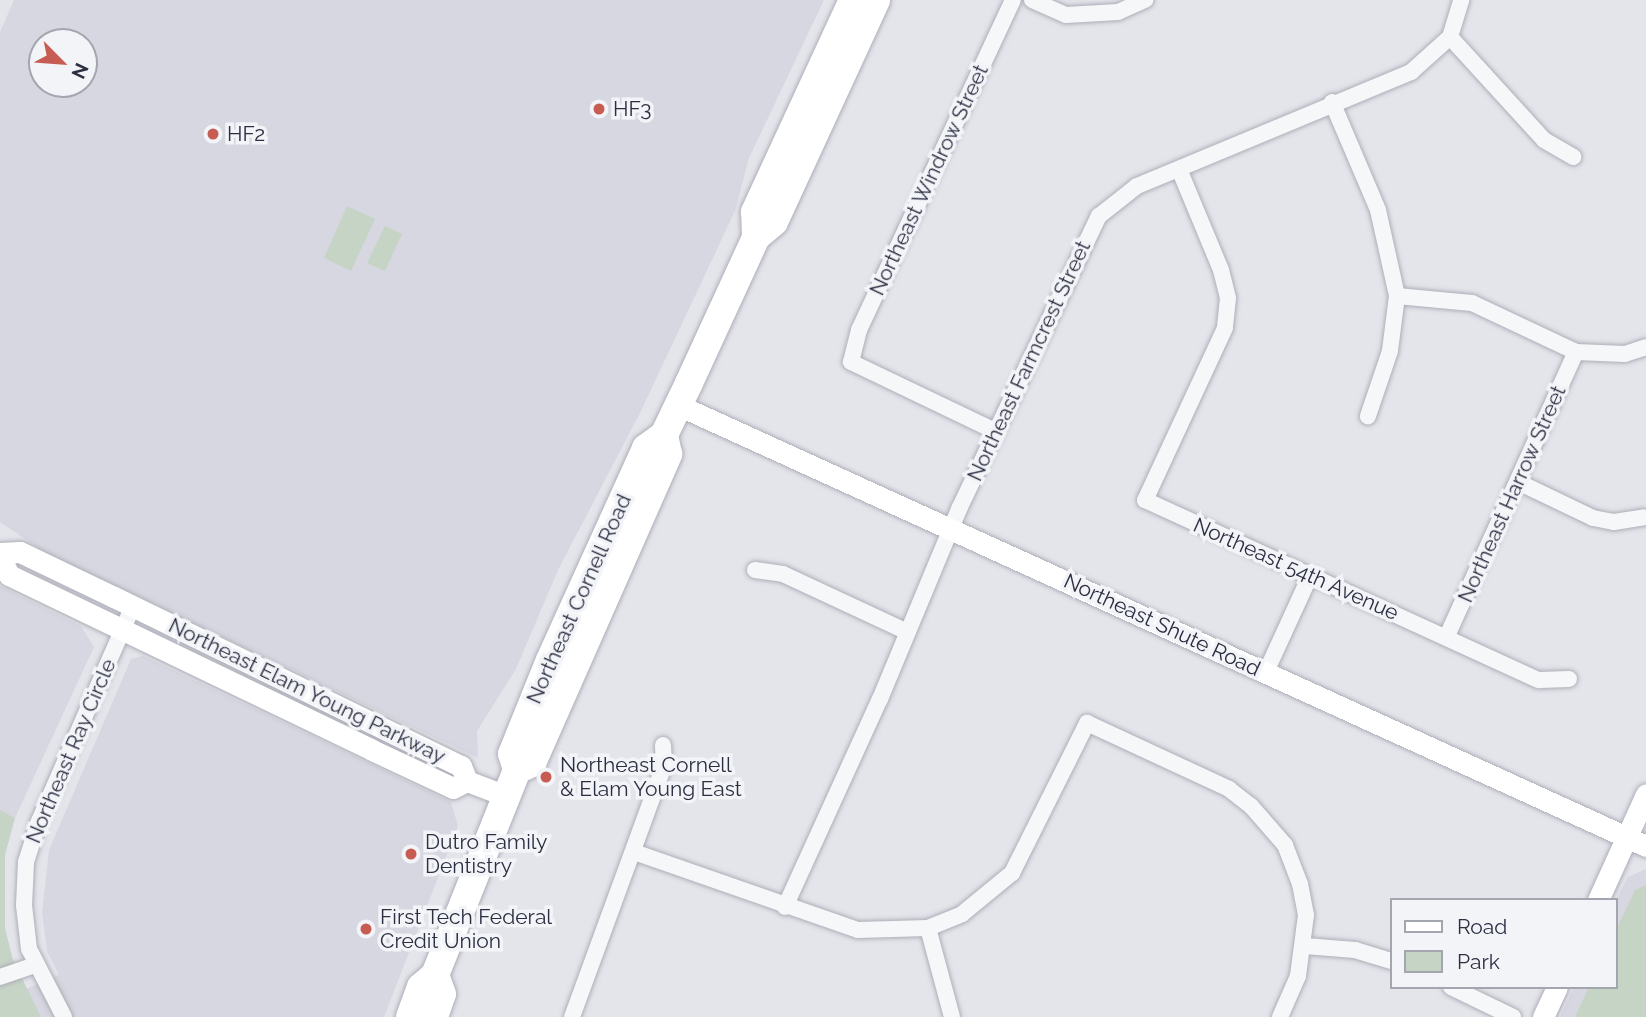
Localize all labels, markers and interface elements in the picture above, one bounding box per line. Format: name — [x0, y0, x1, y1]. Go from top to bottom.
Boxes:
north arrow — [28, 28, 98, 98]
text: N — [67, 60, 93, 82]
street label: Northeast Windrow Street — [864, 60, 994, 300]
place label: HF3 — [613, 96, 651, 122]
marker: HF3 — [591, 101, 607, 117]
place label: HF2 — [227, 121, 265, 147]
marker: HF2 — [205, 126, 221, 142]
street label: Northeast Farmcrest Street — [962, 237, 1096, 485]
street label: Northeast Harrow Street — [1453, 381, 1571, 607]
street label: Northeast Cornell Road — [521, 490, 637, 708]
street label: Northeast 54th Avenue — [1189, 512, 1403, 626]
street label: Northeast Shute Road — [1060, 568, 1264, 682]
street label: Northeast Elam Young Parkway — [164, 613, 450, 769]
street label: Northeast Ray Circle — [21, 655, 121, 847]
place label: Northeast Cornell & Elam Young East — [560, 752, 743, 802]
marker: Northeast Cornell & Elam Young East — [538, 769, 554, 785]
place label: Dutro Family Dentistry — [425, 829, 547, 879]
marker: Dutro Family Dentistry — [403, 846, 419, 862]
legend — [1390, 898, 1618, 989]
place label: First Tech Federal Credit Union — [380, 904, 553, 954]
text: Road — [1457, 914, 1507, 939]
marker: First Tech Federal Credit Union — [358, 921, 374, 937]
text: Park — [1457, 949, 1500, 974]

